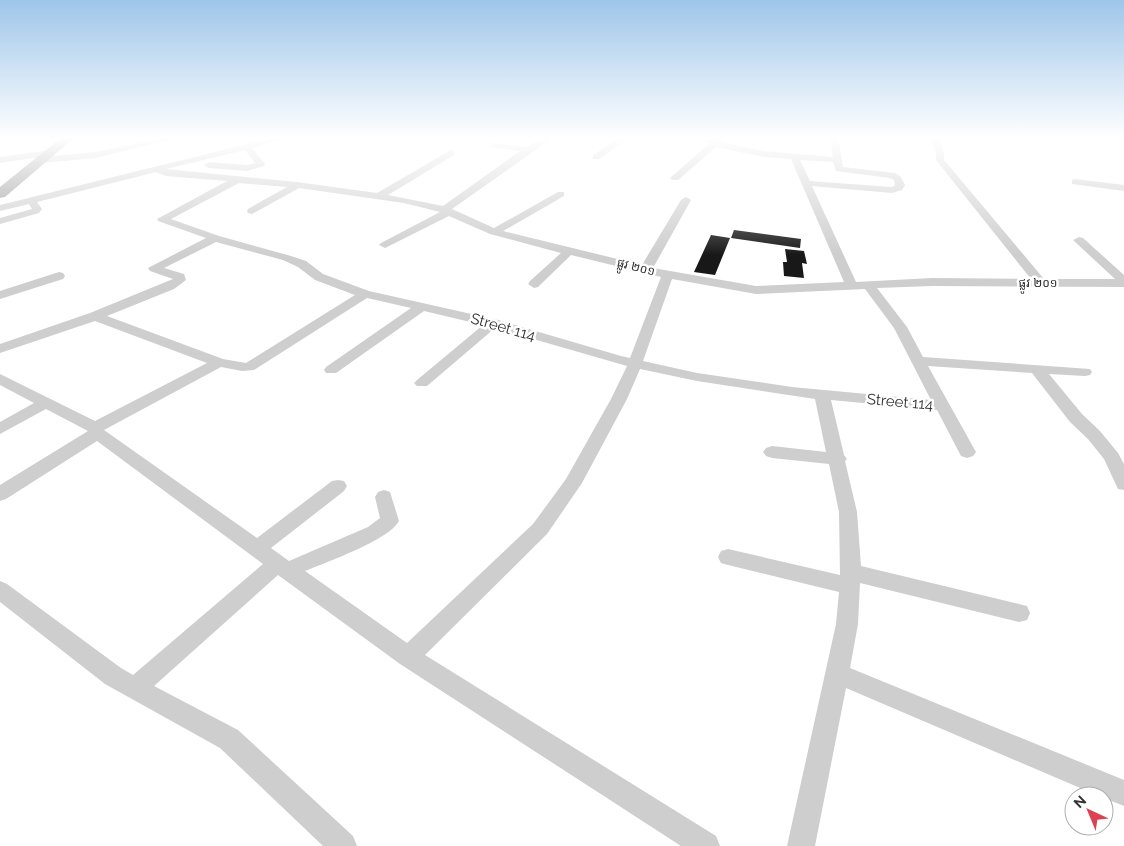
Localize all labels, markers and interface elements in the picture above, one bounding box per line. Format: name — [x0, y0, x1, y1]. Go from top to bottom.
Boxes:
street label: ផ្លូវ ២០១ — [615, 256, 657, 282]
street label: ផ្លូវ ២០១ — [1019, 276, 1057, 294]
street label: Street 114 — [469, 309, 537, 345]
street label: Street 114 — [866, 390, 934, 414]
north arrow — [1064, 786, 1114, 836]
text: N — [1071, 792, 1089, 811]

